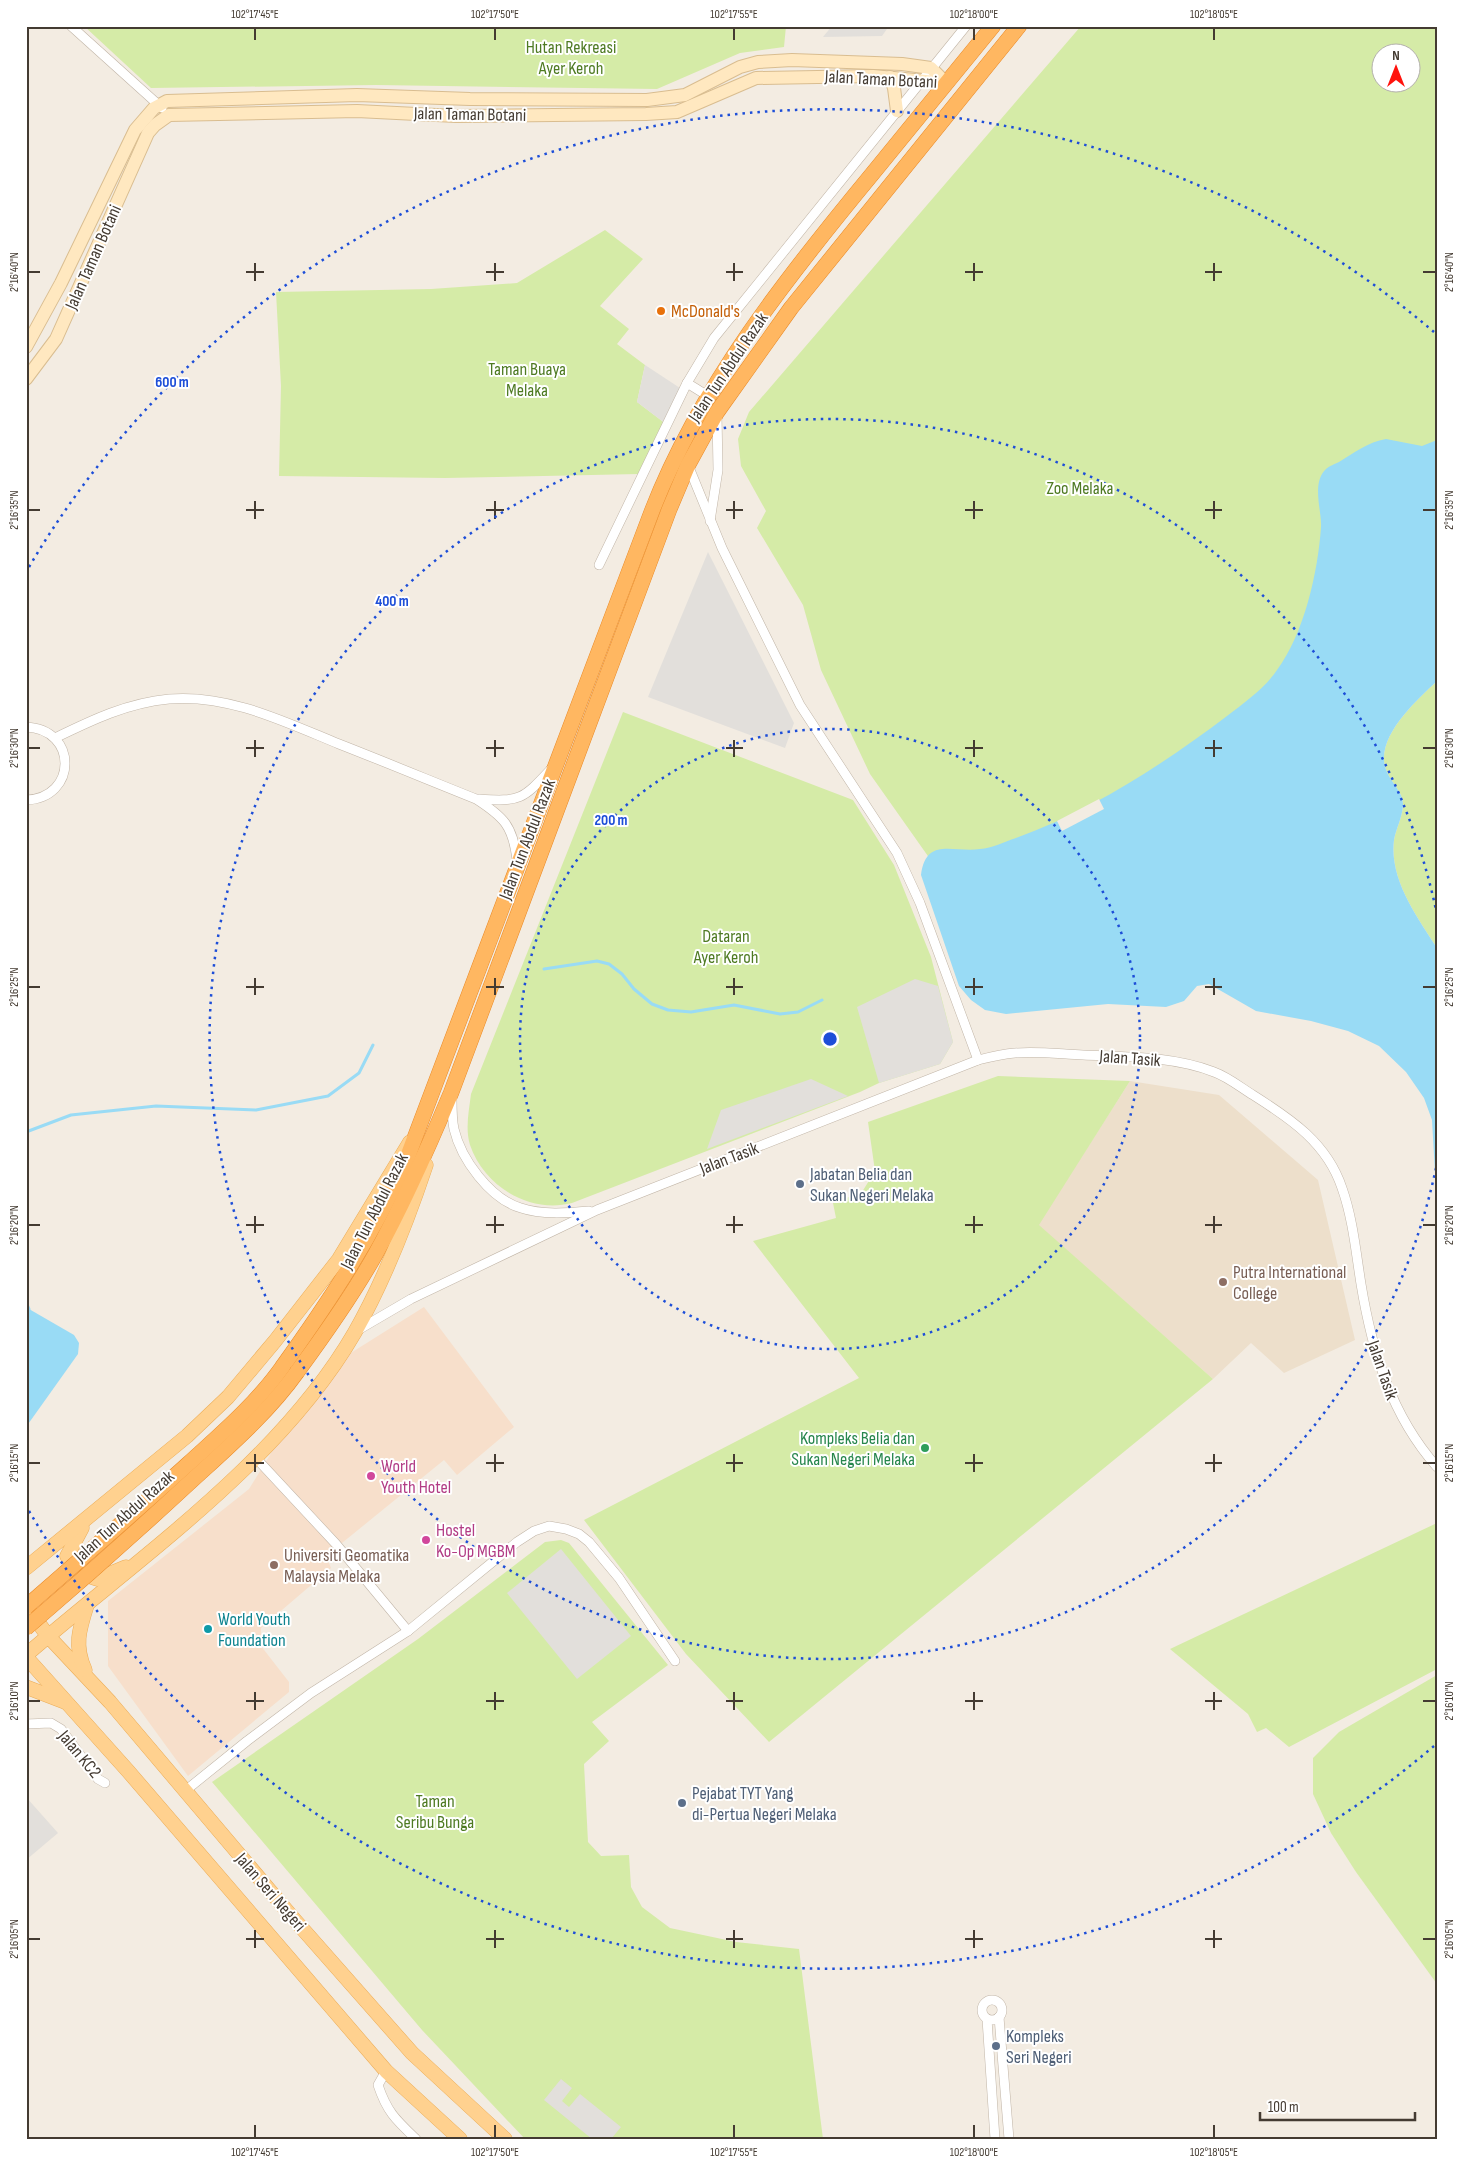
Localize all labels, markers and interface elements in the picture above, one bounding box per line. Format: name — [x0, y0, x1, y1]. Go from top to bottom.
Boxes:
text: 102°17'45"E — [231, 7, 279, 22]
text: 102°17'50"E — [471, 7, 519, 22]
text: 102°17'55"E — [710, 7, 758, 22]
text: 102°18'00"E — [950, 7, 998, 22]
text: 102°18'05"E — [1190, 7, 1238, 22]
park label: Hutan Rekreasi Ayer Keroh — [526, 37, 616, 79]
north arrow — [1370, 42, 1420, 92]
text: N — [1392, 47, 1400, 64]
street label: Jalan Taman Botani — [823, 66, 938, 93]
street label: Jalan Taman Botani — [413, 103, 526, 126]
street label: Jalan Taman Botani — [61, 202, 126, 314]
text: 2°16'40"N — [7, 252, 22, 292]
text: 2°16'40"N — [1442, 252, 1457, 292]
place label: McDonald's — [671, 301, 740, 322]
marker: McDonald's — [655, 305, 667, 317]
street label: Jalan Tun Abdul Razak — [684, 308, 773, 427]
park label: Taman Buaya Melaka — [488, 359, 566, 401]
text: 600 m — [155, 373, 189, 392]
park label: Zoo Melaka — [1047, 478, 1114, 499]
text: 2°16'35"N — [7, 490, 22, 530]
text: 2°16'35"N — [1442, 490, 1457, 530]
text: 400 m — [375, 592, 409, 611]
text: 2°16'30"N — [7, 728, 22, 768]
text: 2°16'30"N — [1442, 728, 1457, 768]
street label: Jalan Tun Abdul Razak — [494, 776, 560, 903]
text: 200 m — [594, 811, 628, 830]
park label: Dataran Ayer Keroh — [693, 926, 758, 968]
text: 2°16'25"N — [7, 967, 22, 1007]
text: 2°16'25"N — [1442, 967, 1457, 1007]
centre of rings — [821, 1030, 839, 1048]
street label: Jalan Tasik — [1098, 1046, 1161, 1071]
street label: Jalan Tasik — [696, 1138, 762, 1180]
street label: Jalan Tun Abdul Razak — [336, 1150, 413, 1274]
place label: Jabatan Belia dan Sukan Negeri Melaka — [809, 1164, 934, 1206]
marker: Jabatan Belia dan Sukan Negeri Melaka — [794, 1178, 806, 1190]
text: 2°16'20"N — [7, 1205, 22, 1245]
text: 2°16'20"N — [1442, 1205, 1457, 1245]
place label: Putra International College — [1233, 1262, 1346, 1304]
marker: Putra International College — [1217, 1276, 1229, 1288]
street label: Jalan Tasik — [1362, 1337, 1402, 1403]
place label: Kompleks Belia dan Sukan Negeri Melaka — [791, 1428, 915, 1470]
marker: Kompleks Belia dan Sukan Negeri Melaka — [919, 1442, 931, 1454]
text: 2°16'15"N — [7, 1444, 22, 1482]
text: 2°16'15"N — [1442, 1444, 1457, 1482]
place label: World Youth Hotel — [381, 1456, 451, 1498]
street label: Jalan Tun Abdul Razak — [69, 1466, 179, 1568]
marker: World Youth Hotel — [365, 1470, 377, 1482]
place label: Hostel Ko-Op MGBM — [436, 1520, 516, 1562]
marker: Hostel Ko-Op MGBM — [420, 1534, 432, 1546]
place label: Universiti Geomatika Malaysia Melaka — [284, 1545, 409, 1587]
marker: Universiti Geomatika Malaysia Melaka — [268, 1559, 280, 1571]
place label: World Youth Foundation — [218, 1609, 291, 1651]
marker: World Youth Foundation — [202, 1623, 214, 1635]
text: 2°16'10"N — [7, 1681, 22, 1721]
text: 2°16'10"N — [1442, 1681, 1457, 1721]
street label: Jalan KC2 — [53, 1725, 106, 1782]
place label: Pejabat TYT Yang di-Pertua Negeri Melaka — [692, 1783, 837, 1825]
park label: Taman Seribu Bunga — [396, 1791, 474, 1833]
marker: Pejabat TYT Yang di-Pertua Negeri Melaka — [676, 1797, 688, 1809]
street label: Jalan Seri Negeri — [230, 1848, 310, 1936]
text: 2°16'05"N — [7, 1919, 22, 1959]
text: 2°16'05"N — [1442, 1919, 1457, 1959]
place label: Kompleks Seri Negeri — [1006, 2026, 1072, 2068]
marker: Kompleks Seri Negeri — [990, 2040, 1002, 2052]
scale bar — [1260, 2090, 1416, 2122]
text: 100 m — [1268, 2098, 1299, 2117]
text: 102°17'45"E — [231, 2145, 279, 2160]
text: 102°17'50"E — [471, 2145, 519, 2160]
text: 102°17'55"E — [710, 2145, 758, 2160]
text: 102°18'00"E — [950, 2145, 998, 2160]
text: 102°18'05"E — [1190, 2145, 1238, 2160]

